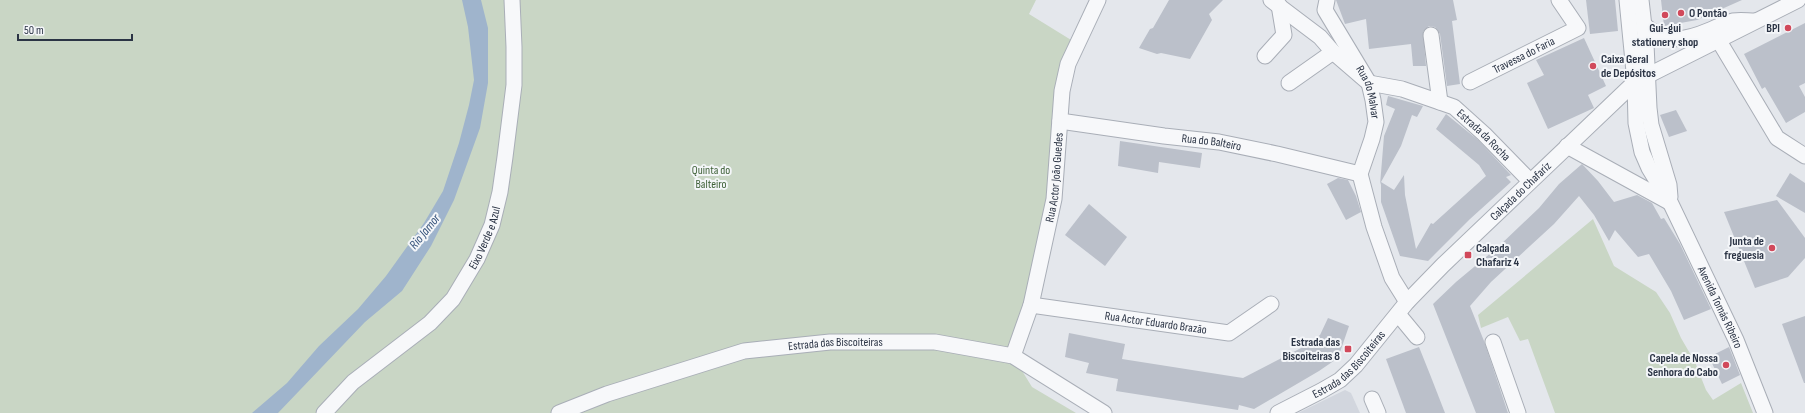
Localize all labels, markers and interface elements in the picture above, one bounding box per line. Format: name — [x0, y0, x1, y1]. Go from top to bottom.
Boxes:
place label: O Pontão — [1689, 6, 1727, 21]
marker: O Pontão — [1676, 8, 1686, 18]
marker: Gui-gui stationery shop — [1660, 10, 1670, 20]
scale bar — [18, 16, 132, 42]
place label: Gui-gui stationery shop — [1632, 21, 1698, 50]
place label: BPI — [1766, 21, 1780, 36]
text: 50 m — [24, 23, 44, 38]
marker: BPI — [1783, 23, 1793, 33]
street label: Travessa do Faria — [1490, 34, 1558, 77]
place label: Caixa Geral de Depósitos — [1601, 52, 1656, 81]
marker: Caixa Geral de Depósitos — [1588, 61, 1598, 71]
street label: Rua do Malvar — [1352, 63, 1383, 120]
street label: Estrada da Rocha — [1453, 106, 1514, 165]
street label: Rua do Balteiro — [1181, 131, 1243, 154]
street label: Rua Actor João Guedes — [1042, 132, 1067, 224]
street label: Calçada do Chafariz — [1487, 158, 1555, 224]
park label: Quinta do Balteiro — [692, 163, 730, 192]
street label: Eixo Verde e Azul — [465, 205, 504, 272]
water label: Rio Jamor — [406, 210, 445, 252]
place label: Junta de freguesia — [1724, 234, 1764, 263]
place label: Calçada Chafariz 4 — [1476, 241, 1520, 270]
marker: Junta de freguesia — [1767, 243, 1777, 253]
marker: Calçada Chafariz 4 — [1463, 250, 1473, 260]
street label: Avenida Tomás Ribeiro — [1693, 263, 1746, 351]
street label: Rua Actor Eduardo Brazão — [1104, 309, 1208, 338]
street label: Estrada das Biscoiteiras — [1310, 328, 1389, 402]
street label: Estrada das Biscoiteiras — [787, 335, 883, 354]
place label: Estrada das Biscoiteiras 8 — [1282, 335, 1340, 364]
marker: Estrada das Biscoiteiras 8 — [1343, 344, 1353, 354]
place label: Capela de Nossa Senhora do Cabo — [1648, 351, 1718, 380]
marker: Capela de Nossa Senhora do Cabo — [1721, 360, 1731, 370]

